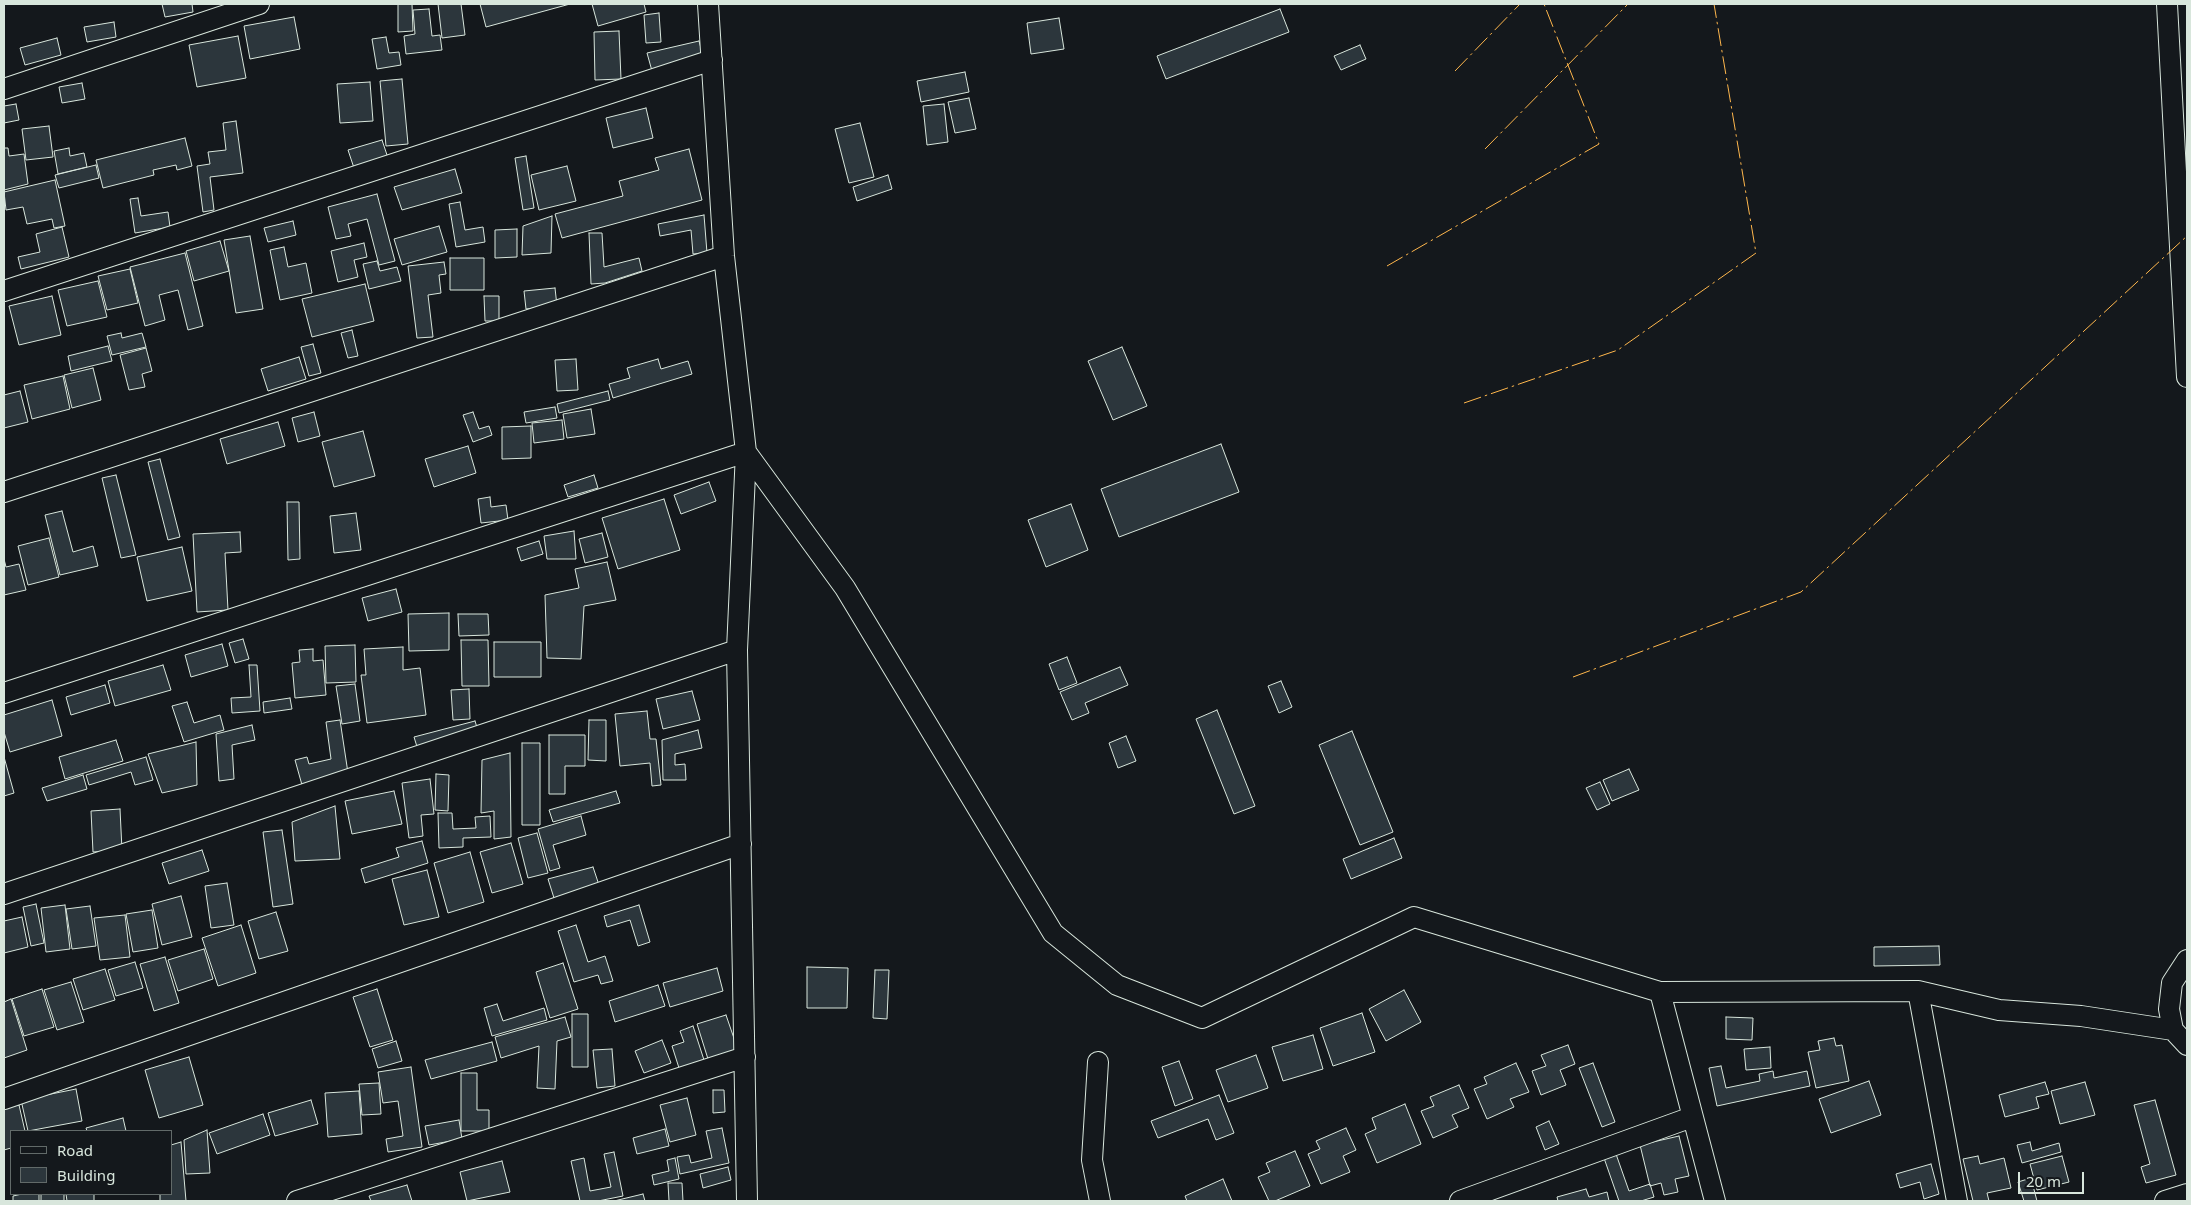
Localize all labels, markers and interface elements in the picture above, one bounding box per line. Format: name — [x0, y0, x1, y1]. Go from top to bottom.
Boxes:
legend — [10, 1130, 172, 1195]
text: Road — [57, 1140, 93, 1160]
scale bar — [2021, 1162, 2087, 1194]
text: Building — [57, 1165, 115, 1185]
text: 20 m — [2026, 1171, 2061, 1191]

